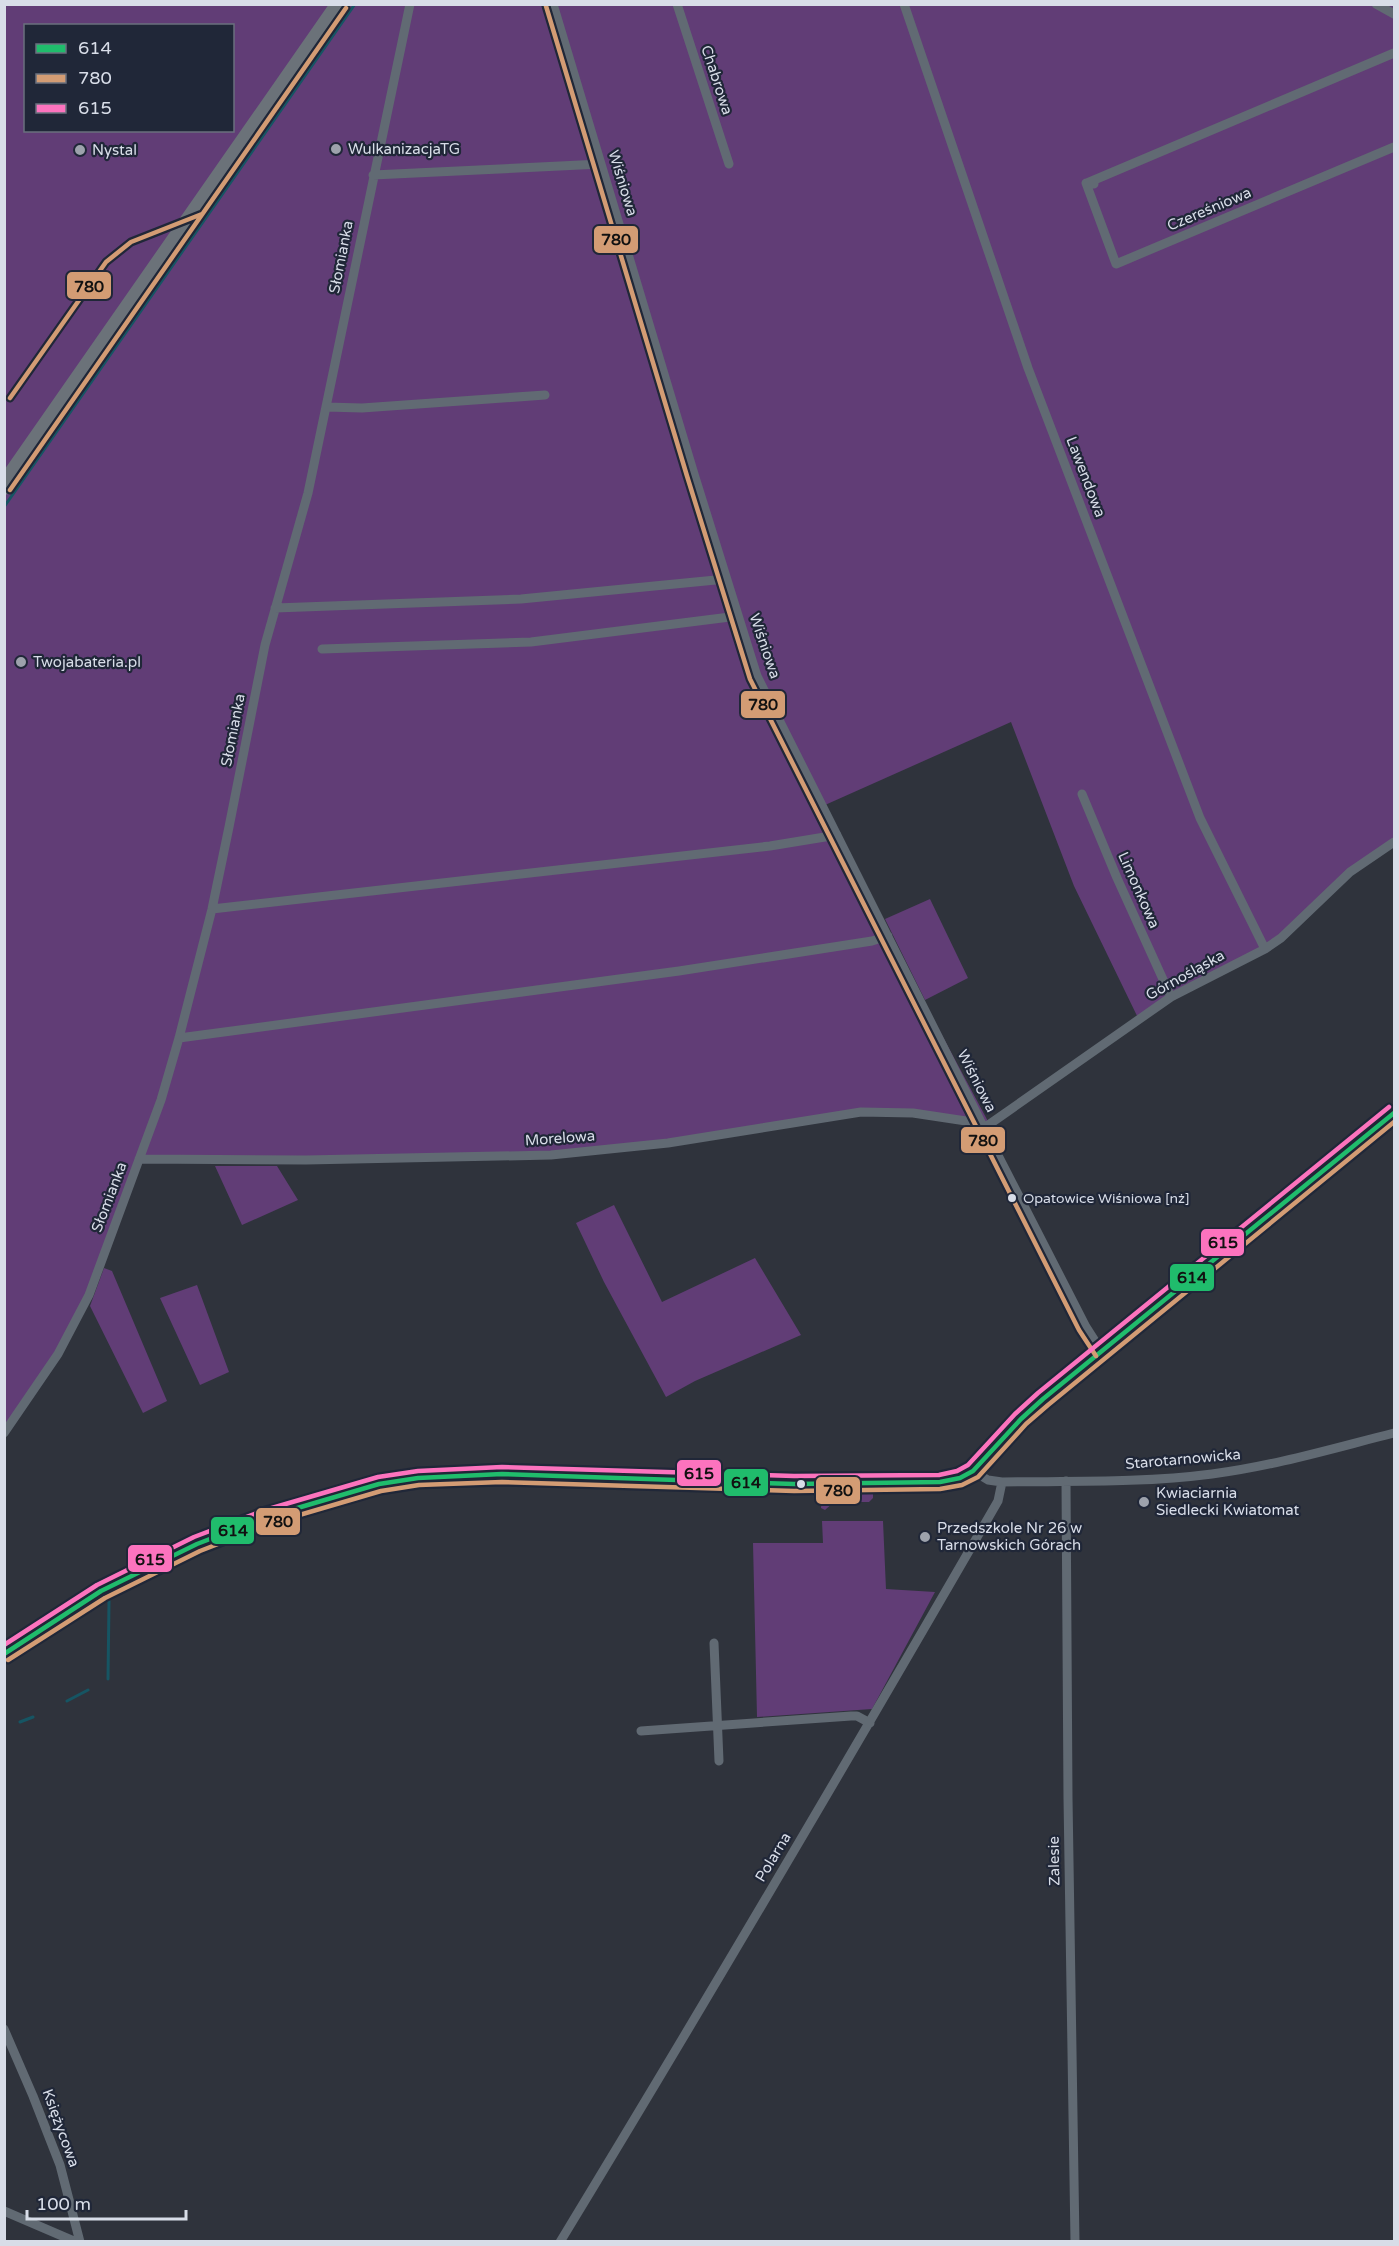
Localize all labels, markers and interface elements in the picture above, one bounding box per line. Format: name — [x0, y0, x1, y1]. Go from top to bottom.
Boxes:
legend — [24, 24, 234, 132]
text: 614 — [78, 37, 112, 59]
street label: Chabrowa — [697, 43, 737, 117]
text: 780 — [78, 67, 112, 89]
text: 615 — [78, 97, 112, 119]
place label: WulkanizacjaTG — [348, 140, 460, 158]
place label: Nystal — [92, 141, 137, 159]
marker: WulkanizacjaTG — [329, 142, 343, 156]
marker: Nystal — [73, 143, 87, 157]
street label: Wiśniowa — [604, 148, 642, 218]
street label: Czereśniowa — [1164, 183, 1254, 235]
street label: Słomianka — [325, 219, 357, 295]
line badge: 780 — [593, 225, 639, 254]
text: 780 — [601, 230, 631, 250]
line badge: 780 — [66, 271, 112, 300]
text: 780 — [74, 277, 104, 297]
street label: Lawendowa — [1062, 434, 1110, 520]
street label: Wiśniowa — [745, 611, 785, 681]
place label: Twojabateria.pl — [33, 653, 141, 671]
marker: Twojabateria.pl — [14, 655, 28, 669]
line badge: 780 — [740, 690, 786, 719]
street label: Słomianka — [217, 692, 249, 768]
text: 780 — [748, 695, 778, 715]
street label: Limonkowa — [1114, 849, 1164, 931]
street label: Górnośląska — [1142, 946, 1228, 1004]
street label: Wiśniowa — [954, 1047, 1000, 1115]
line badge: 780 — [960, 1126, 1006, 1154]
street label: Morelowa — [524, 1127, 596, 1149]
text: 780 — [968, 1131, 998, 1151]
street label: Słomianka — [87, 1159, 131, 1235]
place label: Opatowice Wiśniowa [nż] — [1023, 1190, 1189, 1207]
marker: Opatowice Wiśniowa [nż] — [1006, 1192, 1018, 1204]
line badge: 615 — [1200, 1228, 1245, 1257]
text: 615 — [1208, 1233, 1238, 1253]
line badge: 614 — [1169, 1263, 1215, 1292]
text: 614 — [1177, 1268, 1207, 1288]
street label: Starotarnowicka — [1125, 1445, 1241, 1473]
line badge: 615 — [676, 1459, 722, 1487]
text: 615 — [684, 1464, 714, 1484]
line badge: 614 — [723, 1468, 769, 1497]
text: 614 — [731, 1473, 761, 1493]
line badge: 780 — [815, 1476, 861, 1505]
unlabelled marker — [795, 1478, 807, 1490]
text: 780 — [823, 1481, 853, 1501]
place label: Kwiaciarnia Siedlecki Kwiatomat — [1156, 1484, 1300, 1519]
marker: Kwiaciarnia Siedlecki Kwiatomat — [1137, 1495, 1151, 1509]
line badge: 780 — [255, 1507, 301, 1536]
text: 780 — [263, 1512, 293, 1532]
line badge: 614 — [210, 1516, 255, 1545]
place label: Przedszkole Nr 26 w Tarnowskich Górach — [937, 1519, 1082, 1554]
text: 614 — [218, 1521, 248, 1541]
marker: Przedszkole Nr 26 w Tarnowskich Górach — [918, 1530, 932, 1544]
line badge: 615 — [127, 1544, 173, 1573]
text: 615 — [135, 1550, 165, 1570]
street label: Polarna — [751, 1829, 795, 1885]
street label: Zalesie — [1045, 1836, 1063, 1886]
street label: Księżycowa — [39, 2086, 83, 2170]
scale bar — [27, 2183, 186, 2221]
text: 100 m — [36, 2193, 91, 2215]

